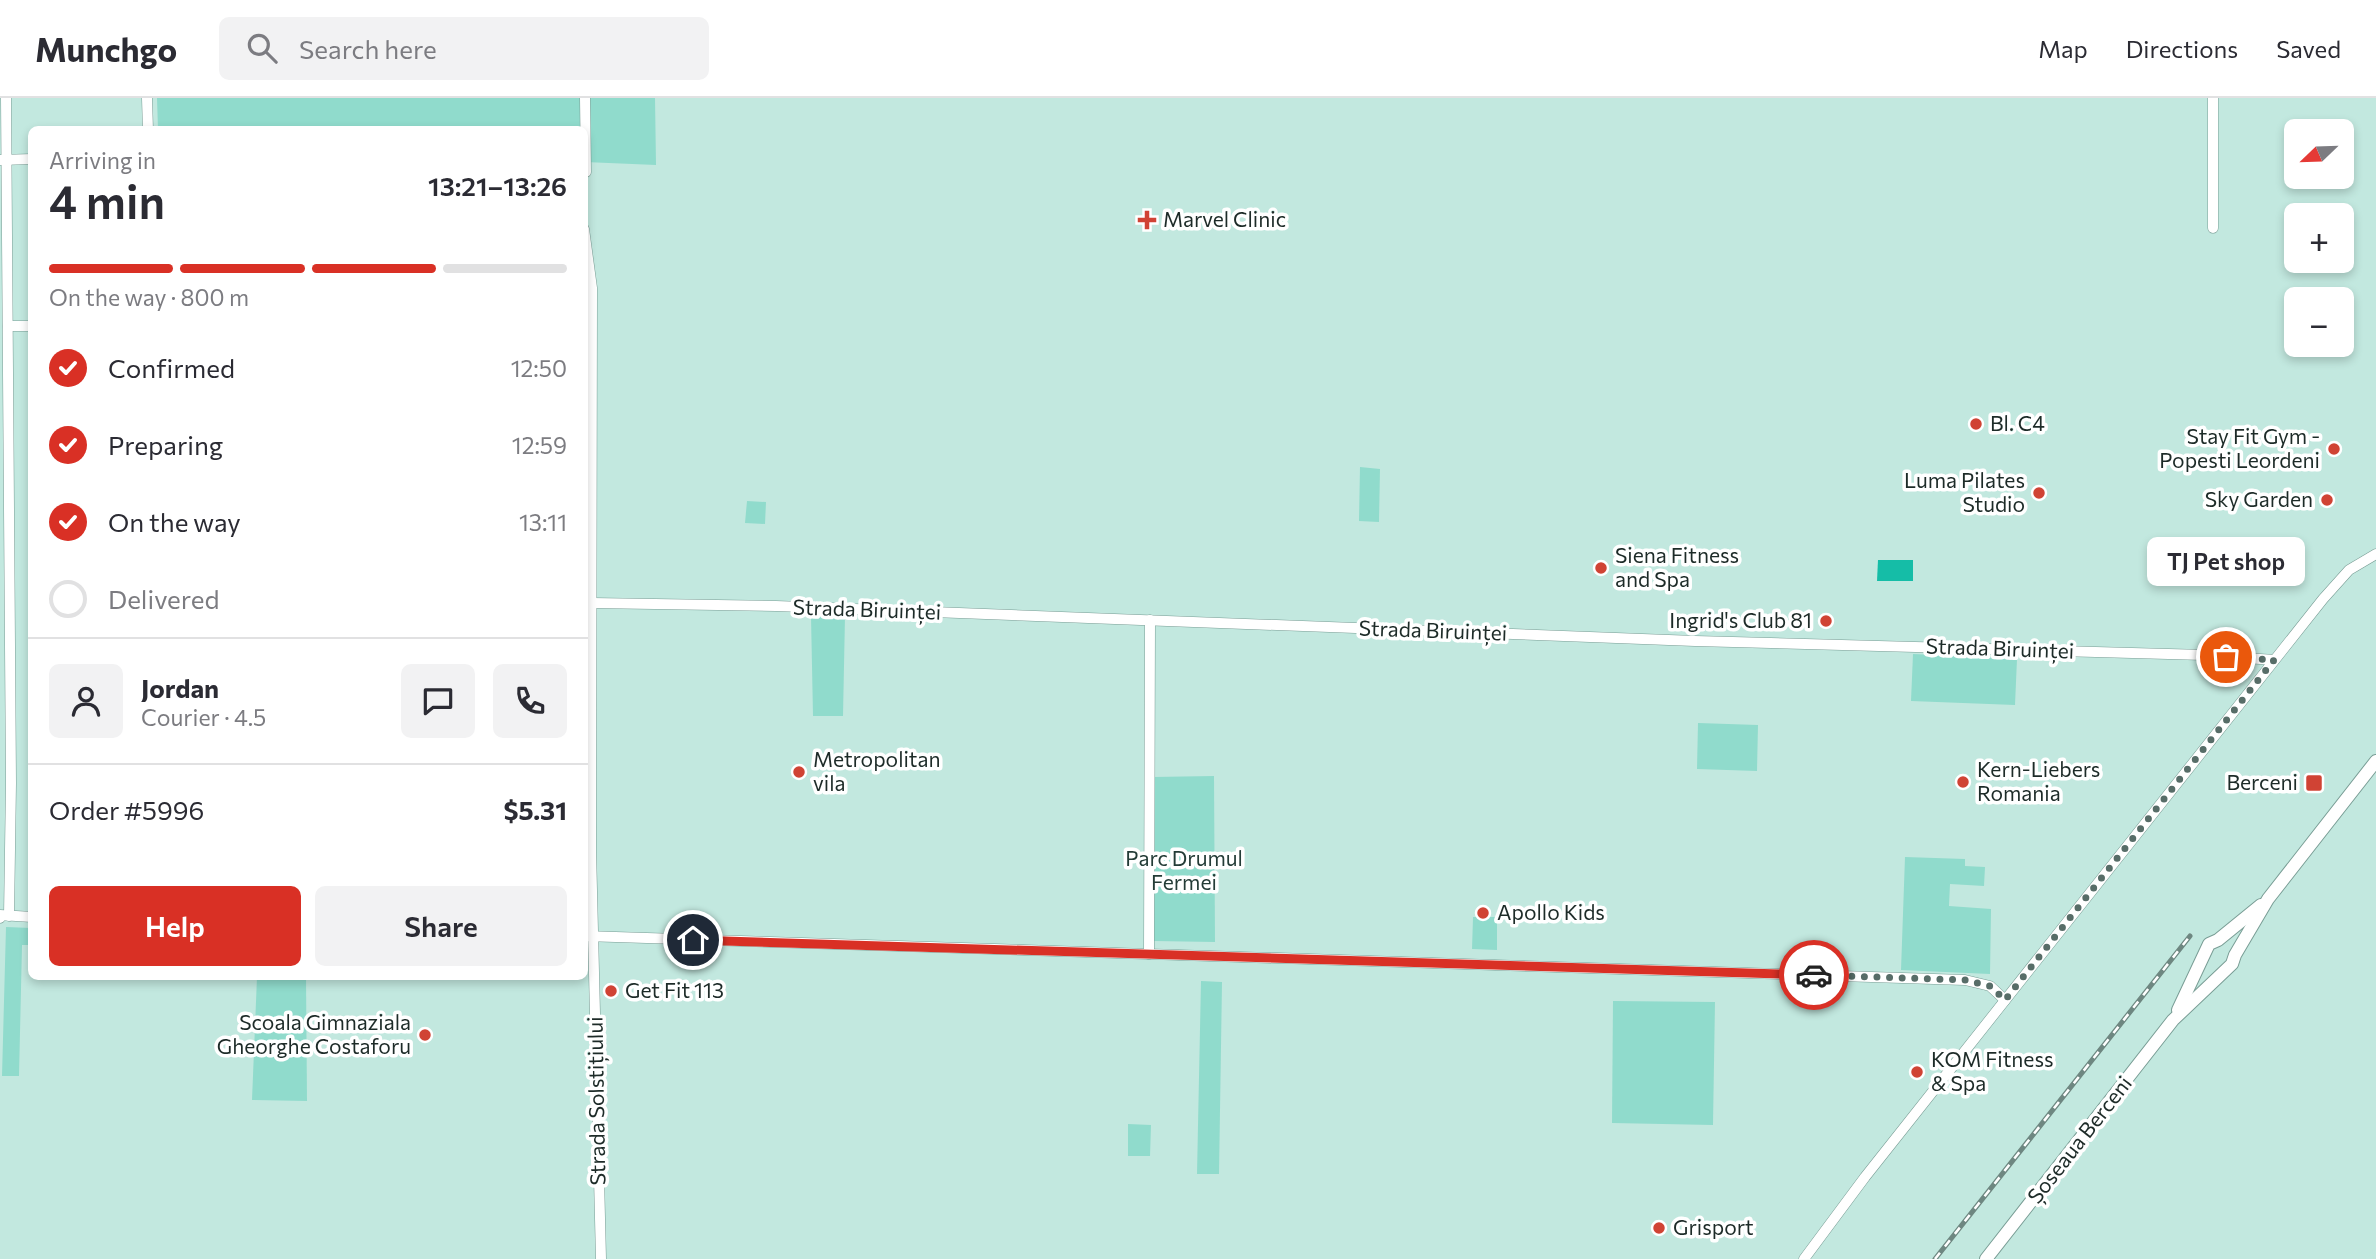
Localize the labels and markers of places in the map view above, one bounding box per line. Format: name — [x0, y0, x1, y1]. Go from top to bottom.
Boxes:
place label: Marvel Clinic — [1163, 206, 1286, 231]
marker: Marvel Clinic — [1137, 210, 1157, 230]
place label: Bl. C4 — [1990, 410, 2045, 435]
marker: Bl. C4 — [1968, 416, 1984, 432]
place label: Stay Fit Gym - Popesti Leordeni — [2159, 423, 2320, 472]
marker: Stay Fit Gym - Popesti Leordeni — [2326, 441, 2342, 457]
place label: Luma Pilates Studio — [1904, 467, 2025, 516]
marker: Luma Pilates Studio — [2031, 485, 2047, 501]
place label: Sky Garden — [2205, 486, 2313, 511]
marker: Sky Garden — [2319, 492, 2335, 508]
callout: TJ Pet shop — [2147, 538, 2305, 587]
place label: Siena Fitness and Spa — [1615, 542, 1739, 591]
marker: Siena Fitness and Spa — [1593, 560, 1609, 576]
place label: Ingrid's Club 81 — [1669, 607, 1812, 632]
marker: Ingrid's Club 81 — [1818, 613, 1834, 629]
pin — [2196, 627, 2256, 687]
place label: Metropolitan vila — [813, 746, 941, 795]
place label: Kern-Liebers Romania — [1977, 756, 2100, 805]
marker: Metropolitan vila — [791, 764, 807, 780]
place label: Berceni — [2226, 769, 2298, 794]
marker: Berceni — [2304, 773, 2324, 793]
marker: Kern-Liebers Romania — [1955, 774, 1971, 790]
place label: Apollo Kids — [1497, 899, 1605, 924]
marker: Apollo Kids — [1475, 905, 1491, 921]
pin — [663, 910, 723, 970]
place label: Get Fit 113 — [625, 977, 724, 1002]
marker: Get Fit 113 — [603, 983, 619, 999]
place label: Scoala Gimnaziala Gheorghe Costaforu — [217, 1009, 411, 1058]
marker: Scoala Gimnaziala Gheorghe Costaforu — [417, 1027, 433, 1043]
place label: KOM Fitness & Spa — [1931, 1046, 2054, 1095]
marker: KOM Fitness & Spa — [1909, 1064, 1925, 1080]
place label: Grisport — [1673, 1214, 1754, 1239]
marker: Grisport — [1651, 1220, 1667, 1236]

